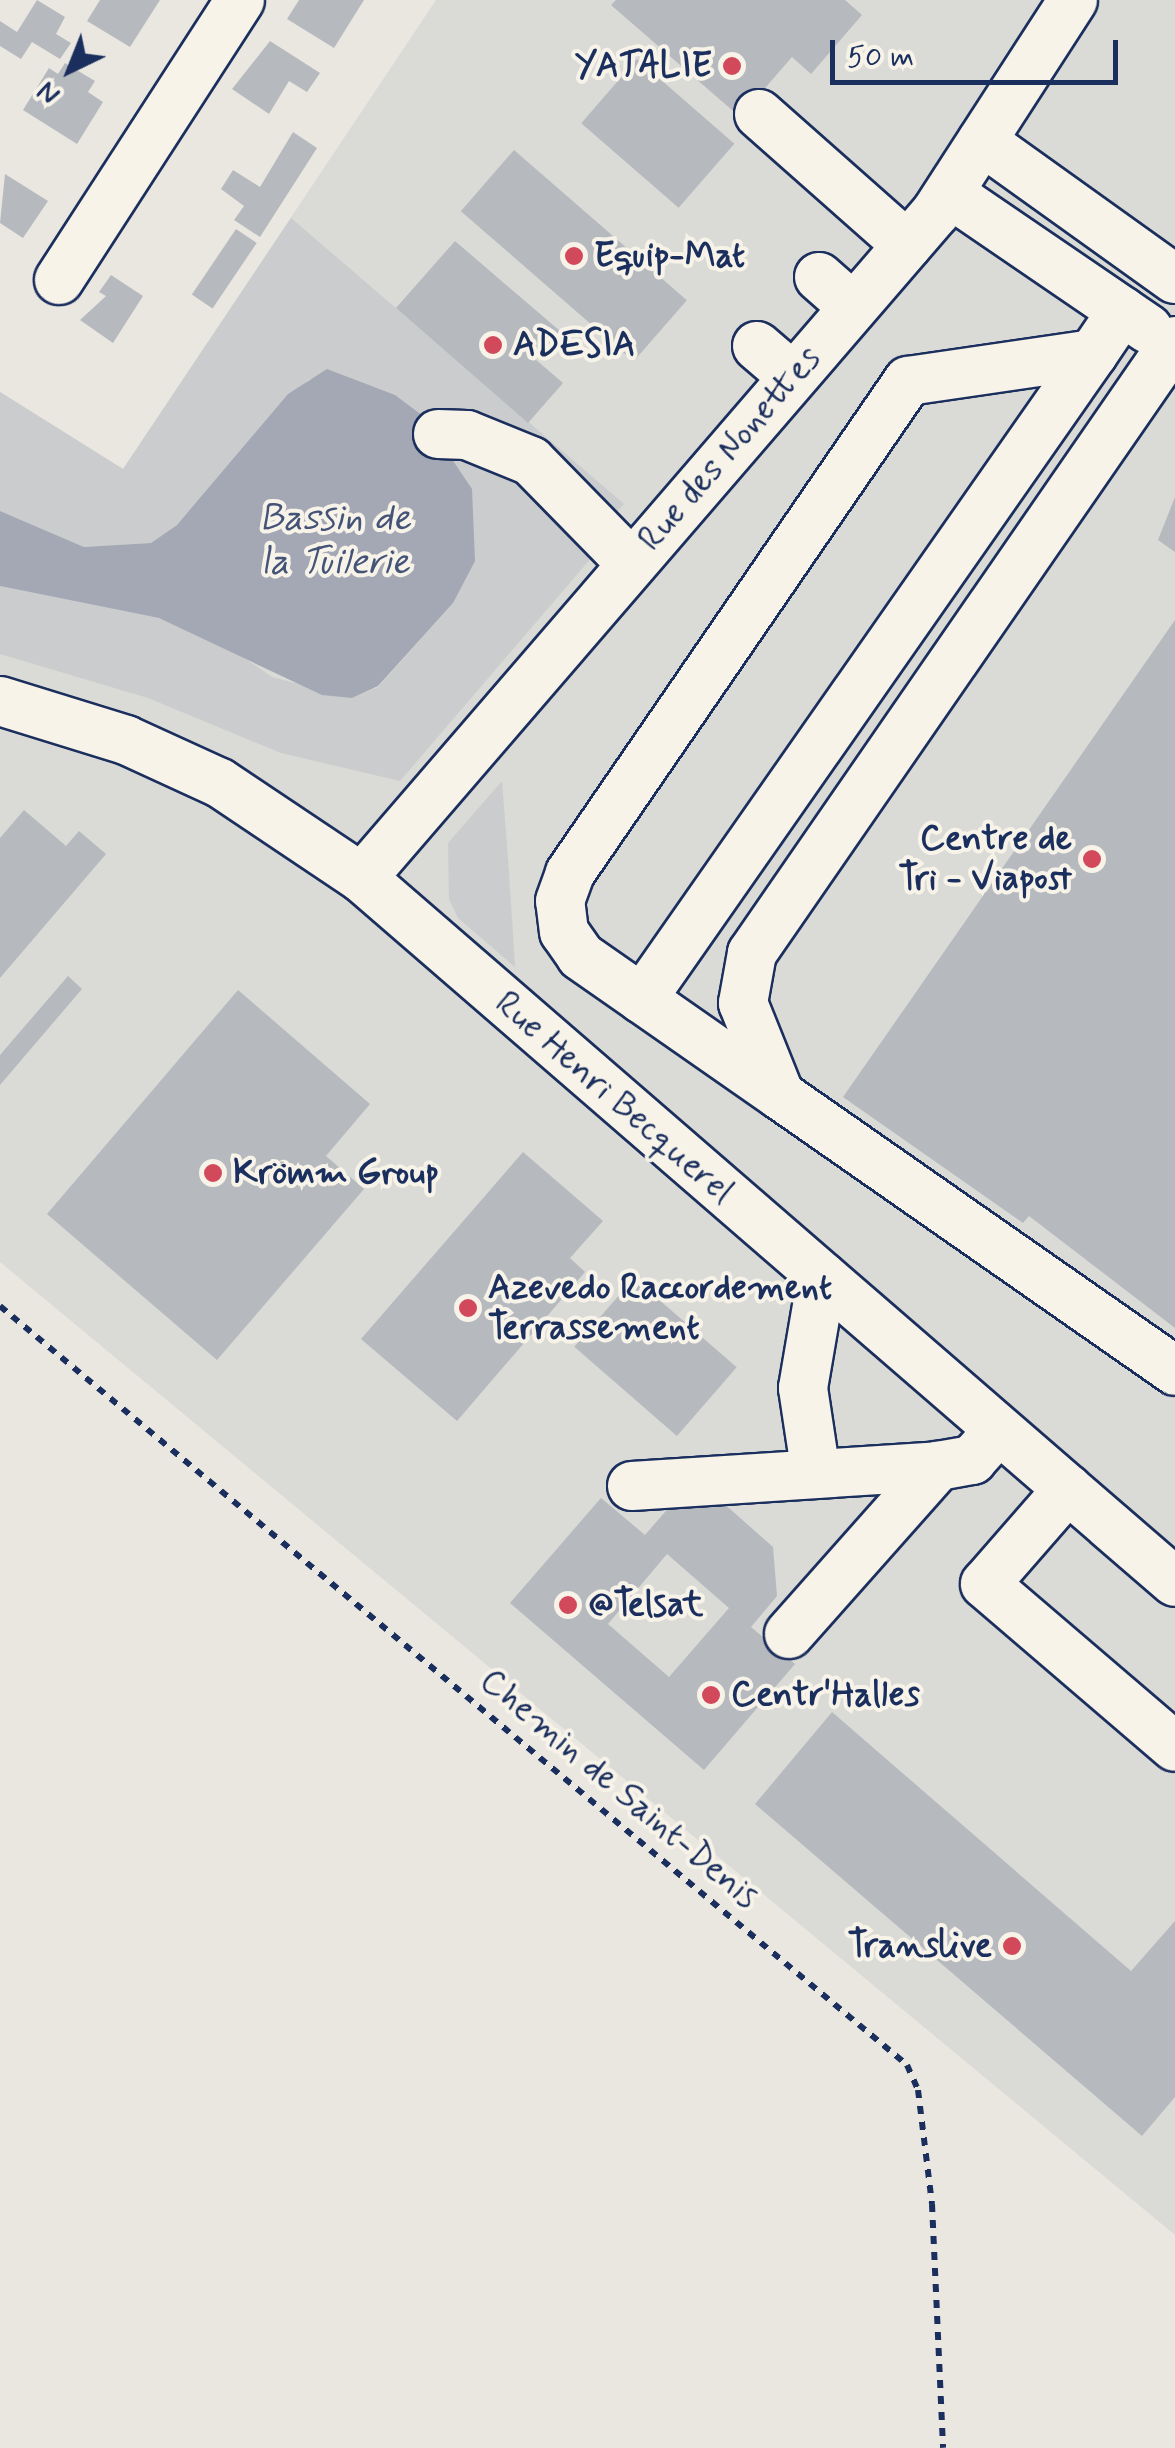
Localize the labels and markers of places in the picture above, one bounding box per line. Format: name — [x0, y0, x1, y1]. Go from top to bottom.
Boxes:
place label: YATALIE — [575, 45, 712, 87]
marker: YATALIE — [721, 55, 743, 77]
place label: Equip-Mat — [594, 235, 745, 277]
marker: Equip-Mat — [563, 245, 585, 267]
place label: ADESIA — [513, 324, 635, 366]
marker: ADESIA — [482, 334, 504, 356]
place label: Centre de Tri - Viapost — [899, 818, 1072, 900]
marker: Centre de Tri - Viapost — [1081, 848, 1103, 870]
place label: Krömm Group — [233, 1152, 438, 1194]
marker: Krömm Group — [202, 1162, 224, 1184]
place label: Azevedo Raccordement Terrassement — [488, 1267, 833, 1349]
marker: Azevedo Raccordement Terrassement — [457, 1297, 479, 1319]
place label: @Telsat — [588, 1584, 703, 1626]
marker: @Telsat — [557, 1594, 579, 1616]
place label: Centr'Halles — [731, 1674, 920, 1716]
marker: Centr'Halles — [700, 1684, 722, 1706]
place label: Translive — [848, 1925, 992, 1967]
marker: Translive — [1001, 1935, 1023, 1957]

